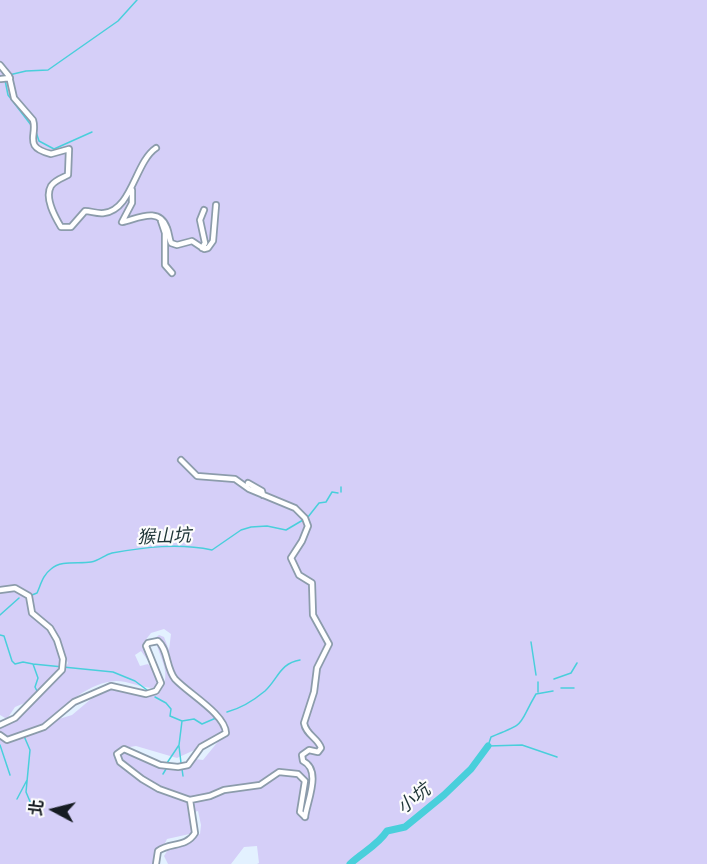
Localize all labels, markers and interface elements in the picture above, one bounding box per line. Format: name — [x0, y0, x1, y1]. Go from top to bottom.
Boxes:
water label: 猴山坑 — [137, 525, 191, 549]
water label: 小坑 — [393, 779, 435, 819]
north arrow — [24, 780, 84, 840]
text: 北 — [25, 799, 47, 817]

